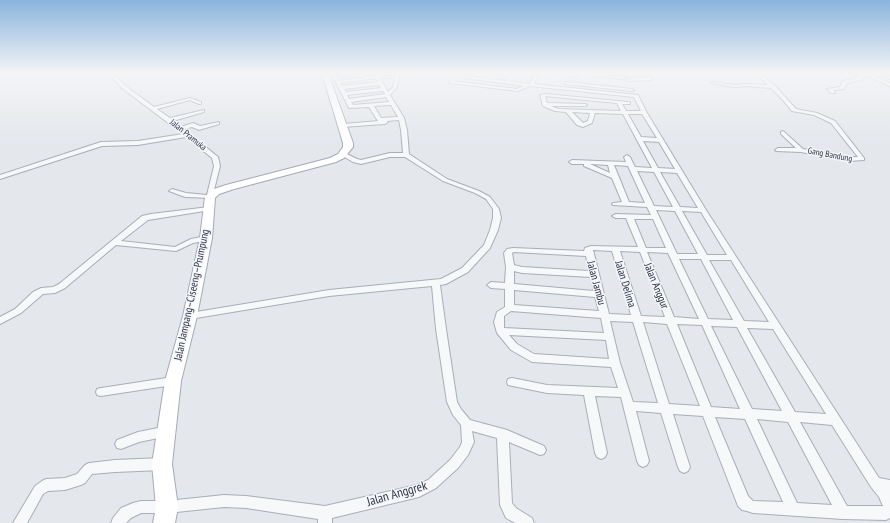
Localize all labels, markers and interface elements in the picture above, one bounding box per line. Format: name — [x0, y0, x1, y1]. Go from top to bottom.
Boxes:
street label: Jalan Pramuka — [167, 117, 209, 153]
street label: Gang Bandung — [807, 145, 853, 165]
street label: Jalan Jampang–Ciseeng–Prumpung — [172, 228, 212, 362]
street label: Jalan Delima — [612, 259, 638, 309]
street label: Jalan Jambu — [584, 260, 608, 306]
street label: Jalan Anggur — [641, 261, 671, 311]
street label: Jalan Anggrek — [365, 478, 429, 510]

